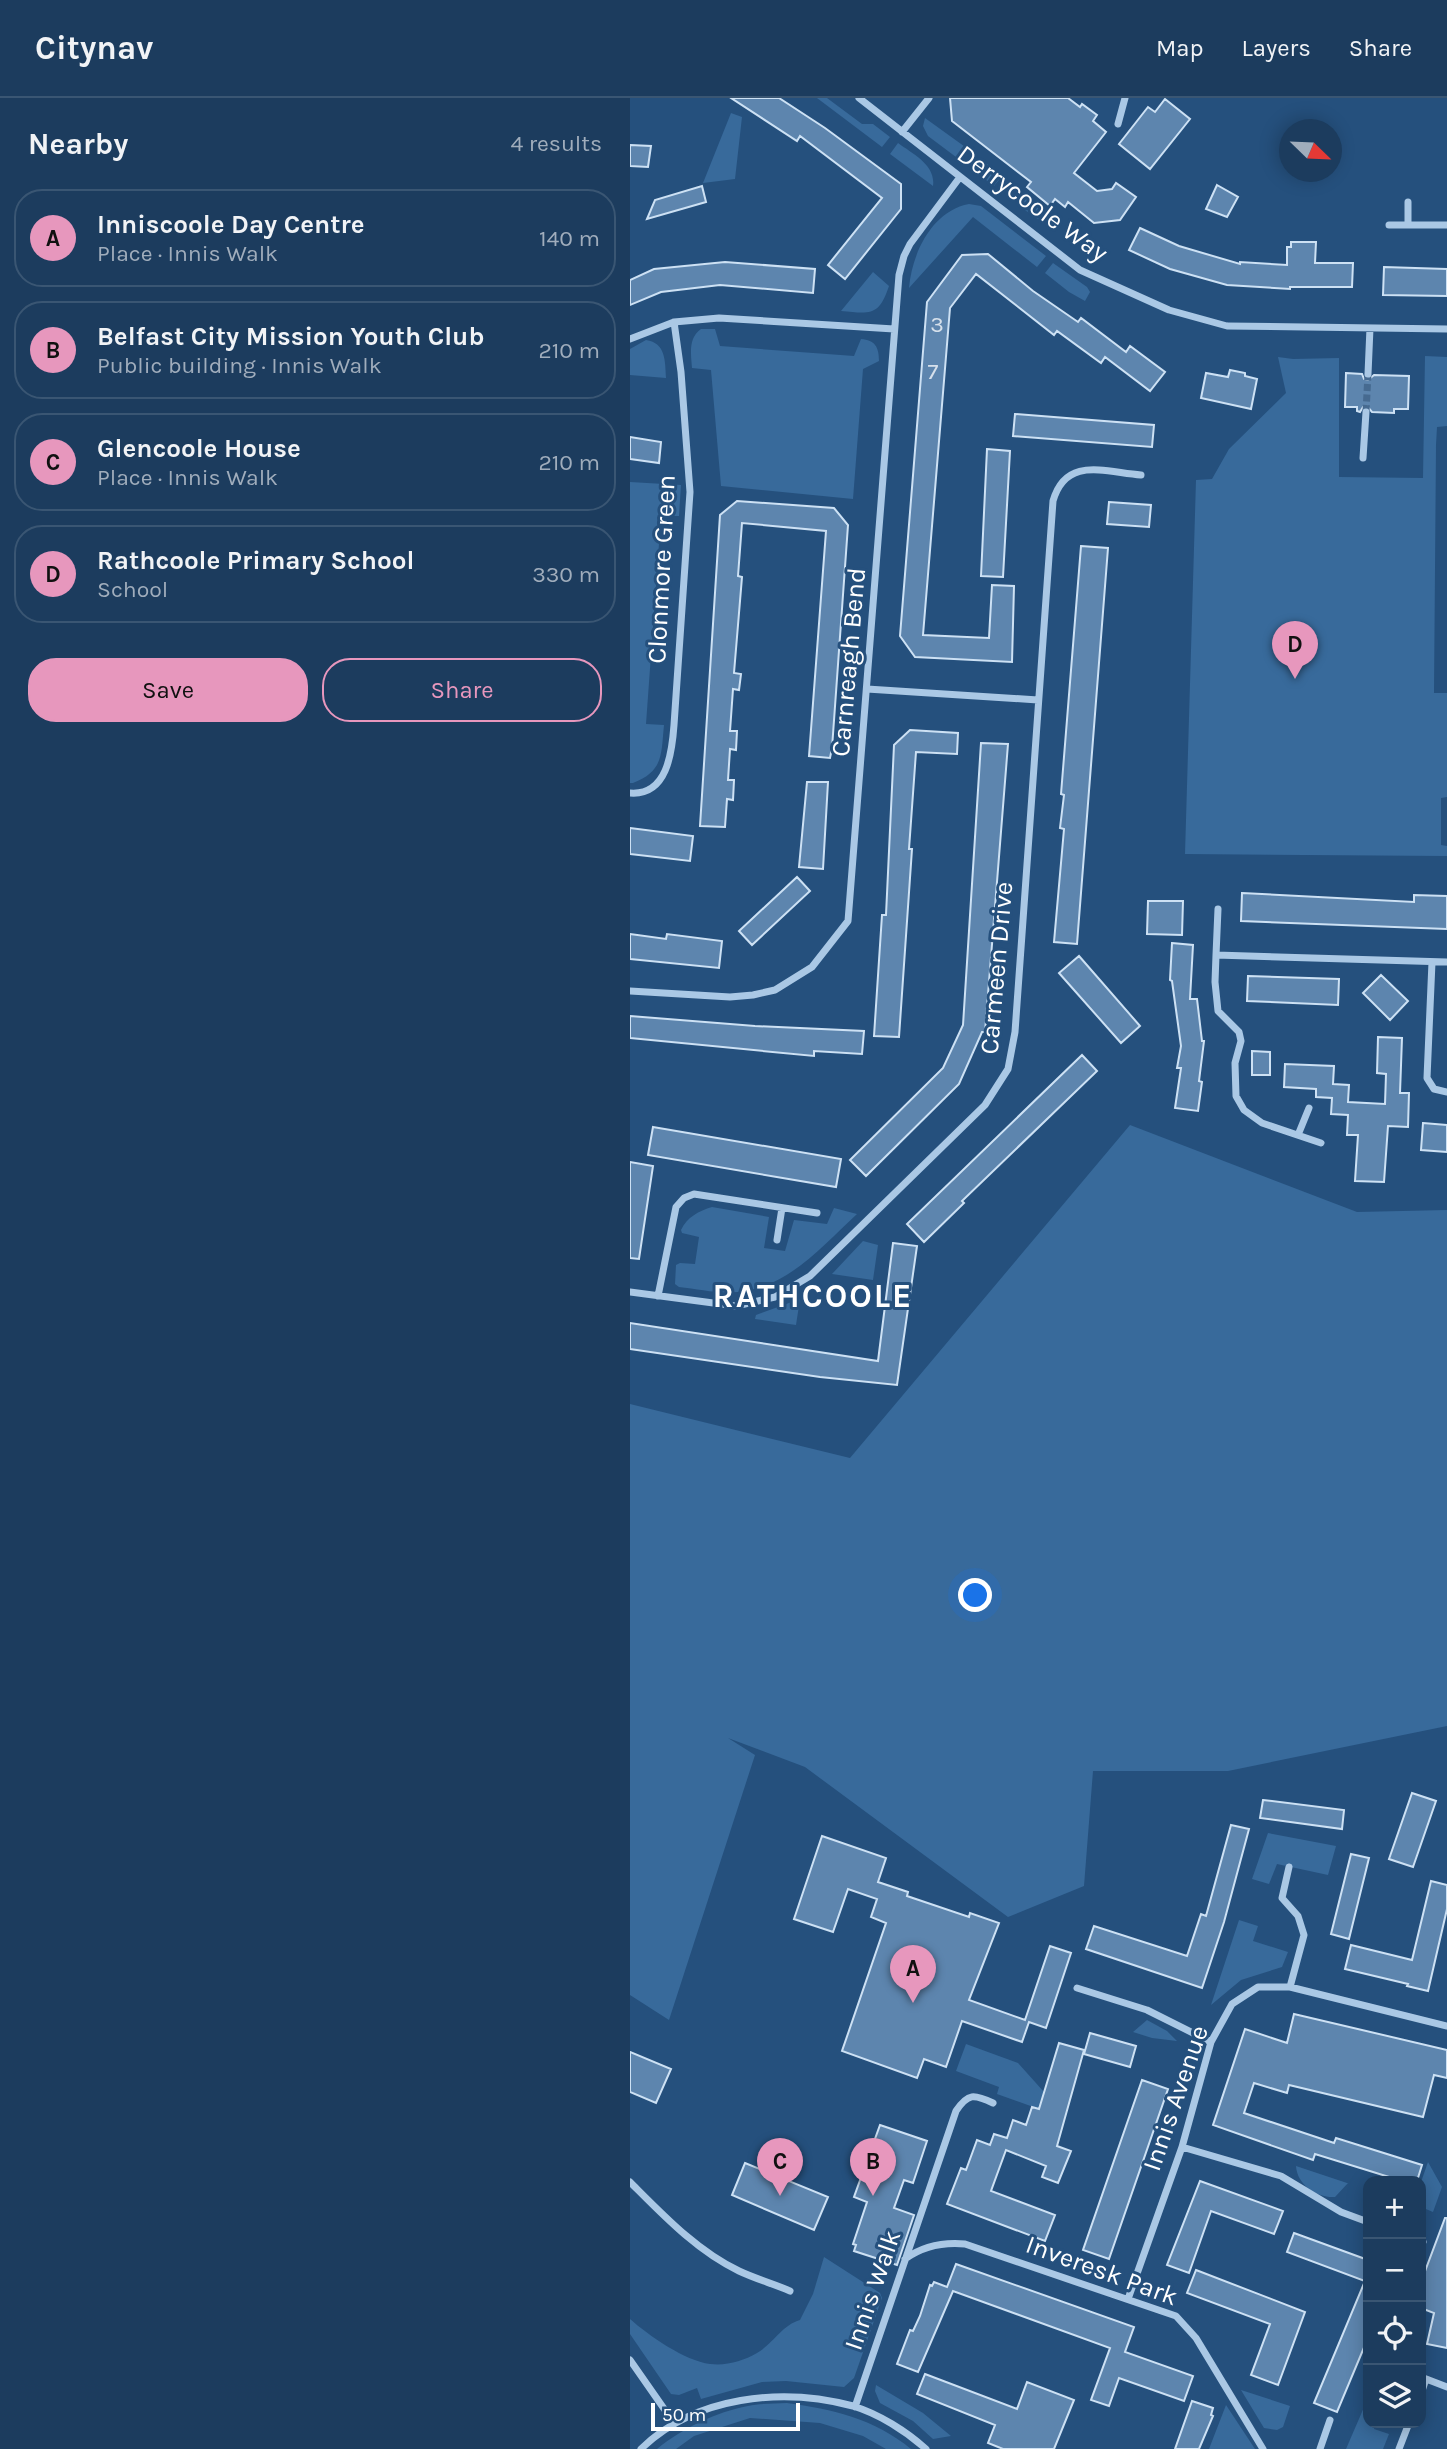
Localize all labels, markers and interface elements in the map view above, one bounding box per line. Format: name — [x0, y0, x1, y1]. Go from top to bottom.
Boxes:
text: Citynav — [35, 29, 153, 67]
text: Map — [1156, 34, 1204, 62]
text: Layers — [1242, 34, 1311, 62]
text: Share — [1349, 34, 1412, 62]
north arrow — [1279, 119, 1342, 182]
text: Nearby — [28, 126, 128, 162]
text: 4 results — [510, 130, 602, 157]
street label: Derrycoole Way — [951, 138, 1114, 269]
text: Inniscoole Day Centre — [97, 209, 364, 240]
text: A — [46, 225, 60, 252]
text: 140 m — [539, 225, 600, 252]
text: Place · Innis Walk — [97, 240, 278, 267]
house number: 3 — [930, 311, 944, 338]
text: Belfast City Mission Youth Club — [97, 321, 484, 352]
text: B — [46, 337, 60, 364]
text: 210 m — [538, 337, 600, 364]
text: Public building · Innis Walk — [97, 352, 382, 379]
house number: 7 — [928, 358, 939, 385]
text: Glencoole House — [97, 433, 301, 464]
text: C — [46, 449, 60, 476]
text: 210 m — [538, 449, 600, 476]
text: Place · Innis Walk — [97, 464, 278, 491]
street label: Clonmore Green — [641, 474, 682, 664]
text: Rathcoole Primary School — [97, 545, 414, 576]
text: D — [45, 561, 61, 588]
text: 330 m — [532, 561, 600, 588]
street label: Carnreagh Bend — [825, 566, 872, 758]
text: School — [97, 576, 168, 603]
pin: D — [1272, 621, 1318, 679]
button: Save — [28, 658, 308, 722]
button: Share — [322, 658, 602, 722]
street label: Carmeen Drive — [974, 880, 1019, 1056]
district label: RATHCOOLE — [713, 1277, 913, 1315]
your location — [958, 1578, 992, 1612]
pin: A — [890, 1945, 936, 2003]
street label: Innis Avenue — [1136, 2021, 1215, 2175]
pin: C — [757, 2138, 803, 2196]
pin: B — [850, 2138, 896, 2196]
map controls — [1363, 2176, 1426, 2428]
button: + — [1363, 2176, 1426, 2239]
street label: Innis Walk — [837, 2226, 907, 2354]
street label: Inveresk Park — [1022, 2229, 1182, 2312]
button: − — [1363, 2239, 1426, 2302]
button: locate — [1363, 2302, 1426, 2365]
button: layers — [1363, 2365, 1426, 2428]
scale bar — [651, 2400, 800, 2432]
text: 50 m — [662, 2404, 706, 2426]

